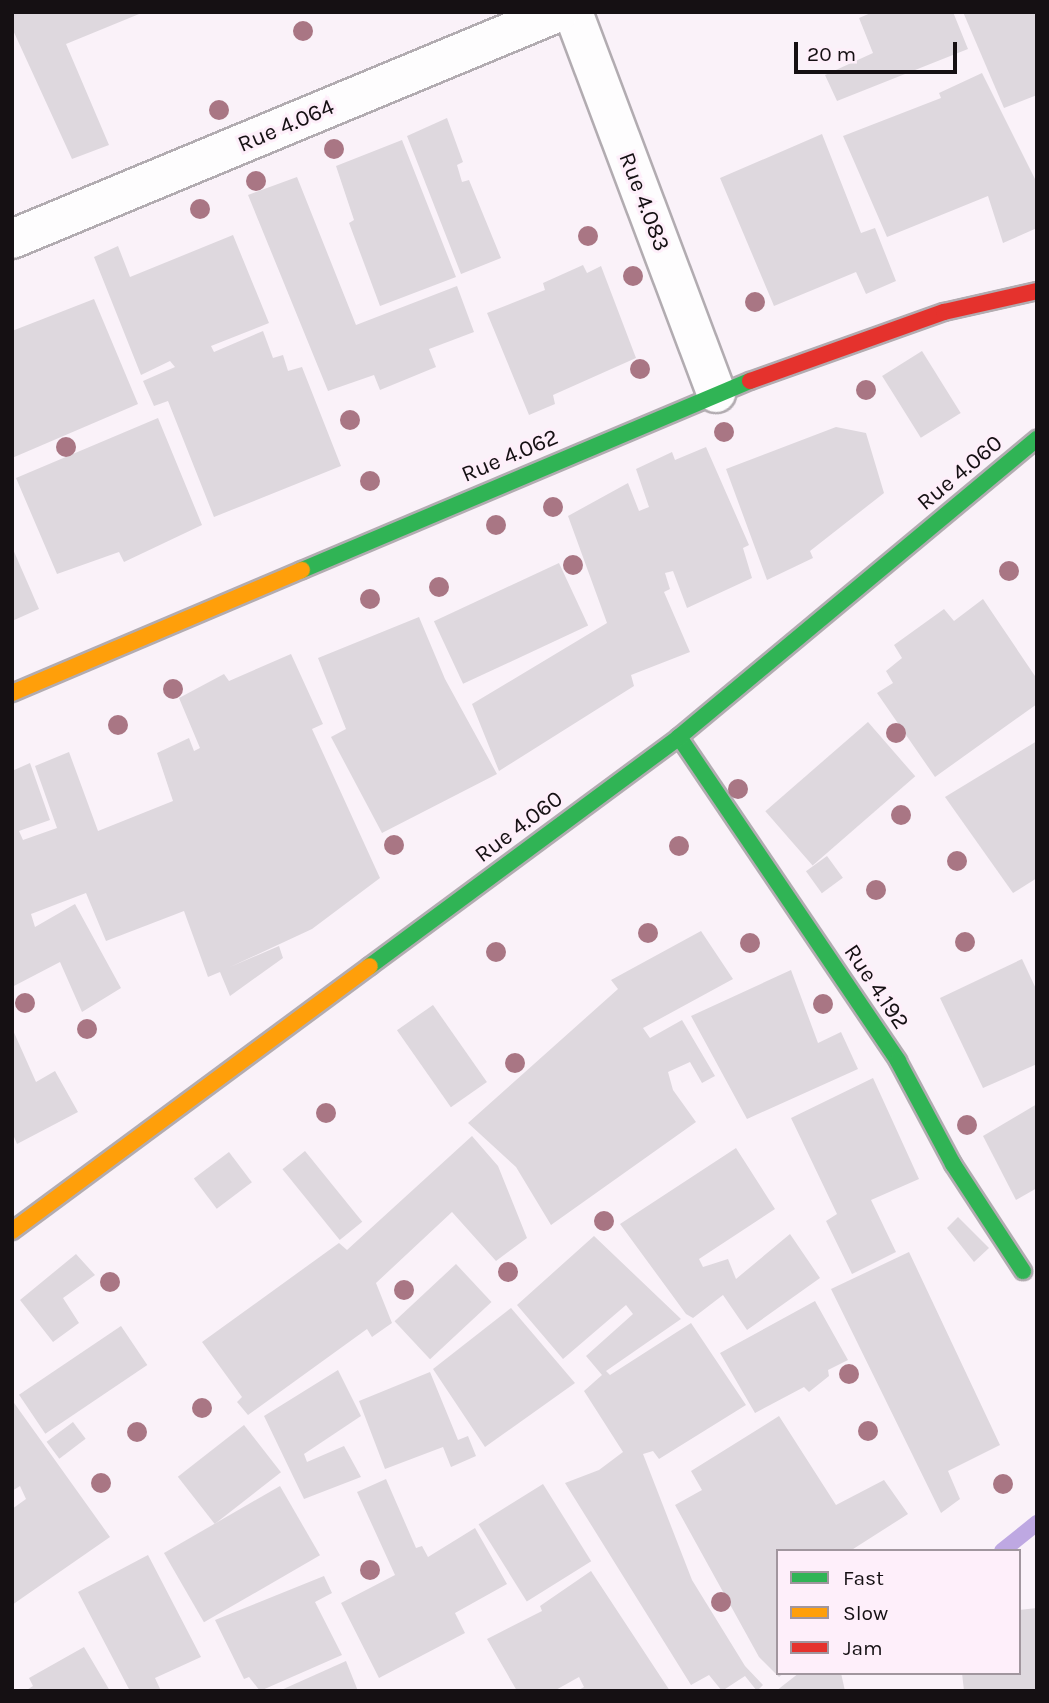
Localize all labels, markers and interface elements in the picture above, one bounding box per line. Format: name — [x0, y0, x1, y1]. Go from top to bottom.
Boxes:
scale bar — [797, 28, 960, 72]
text: 20 m — [807, 42, 856, 66]
street label: Rue 4.064 — [234, 93, 338, 159]
street label: Rue 4.083 — [613, 149, 675, 255]
street label: Rue 4.062 — [457, 423, 563, 489]
street label: Rue 4.060 — [912, 429, 1008, 517]
street label: Rue 4.060 — [470, 785, 568, 869]
street label: Rue 4.192 — [838, 939, 914, 1035]
legend — [776, 1549, 1021, 1675]
text: Fast — [843, 1566, 884, 1590]
text: Slow — [843, 1601, 888, 1625]
text: Jam — [843, 1636, 883, 1660]

